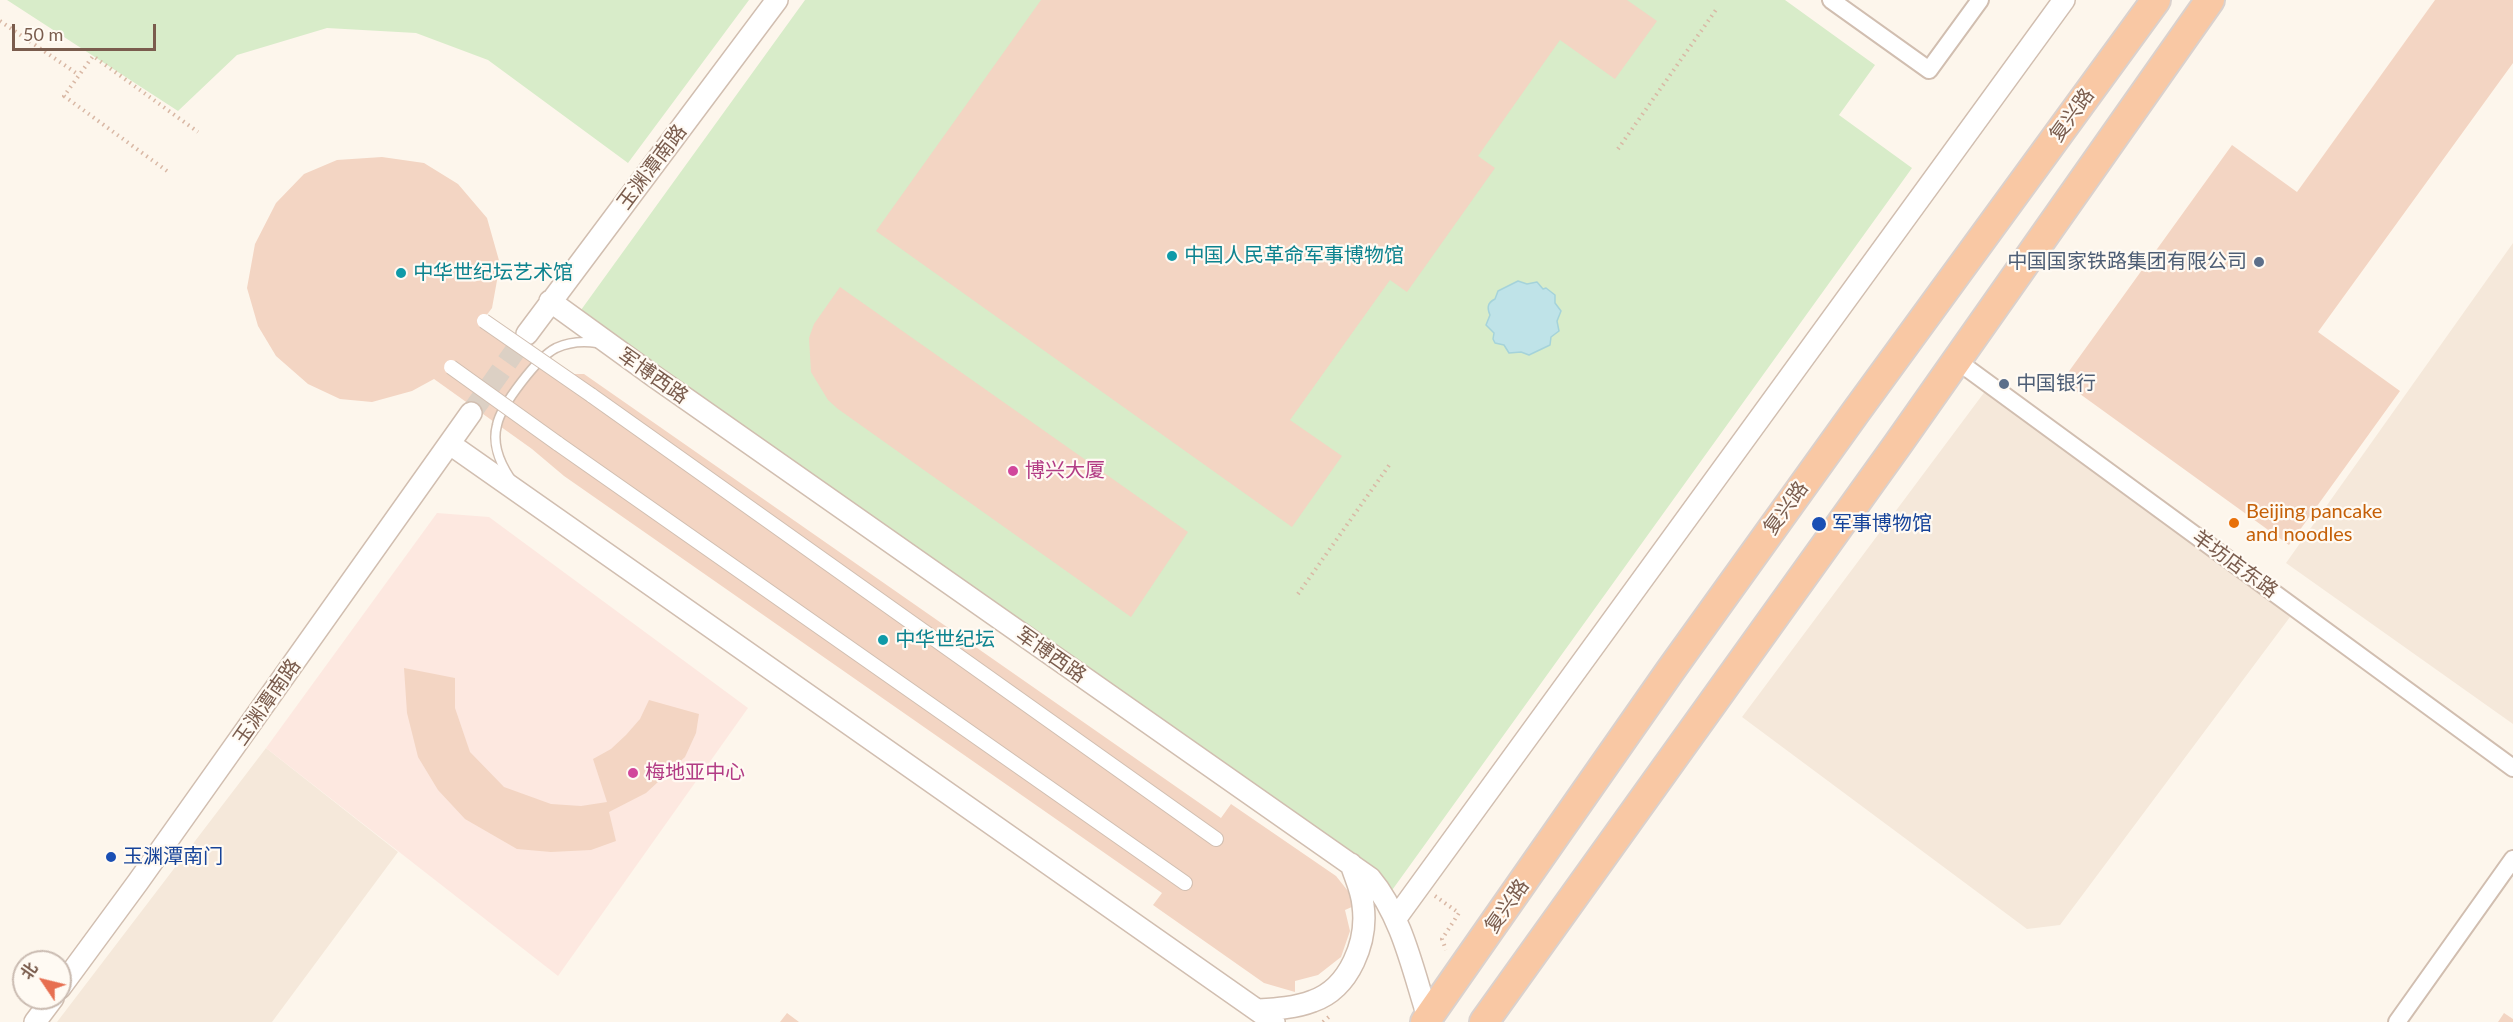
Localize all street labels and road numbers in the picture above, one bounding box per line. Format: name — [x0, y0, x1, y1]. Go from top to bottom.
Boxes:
street label: 复兴路 — [2045, 84, 2099, 146]
street label: 玉渊潭南路 — [612, 120, 692, 214]
street label: 军博西路 — [613, 343, 693, 409]
street label: 复兴路 — [1759, 477, 1813, 539]
street label: 羊坊店东路 — [2187, 525, 2283, 603]
street label: 军博西路 — [1011, 622, 1091, 688]
street label: 玉渊潭南路 — [228, 654, 306, 750]
street label: 复兴路 — [1480, 875, 1534, 937]

